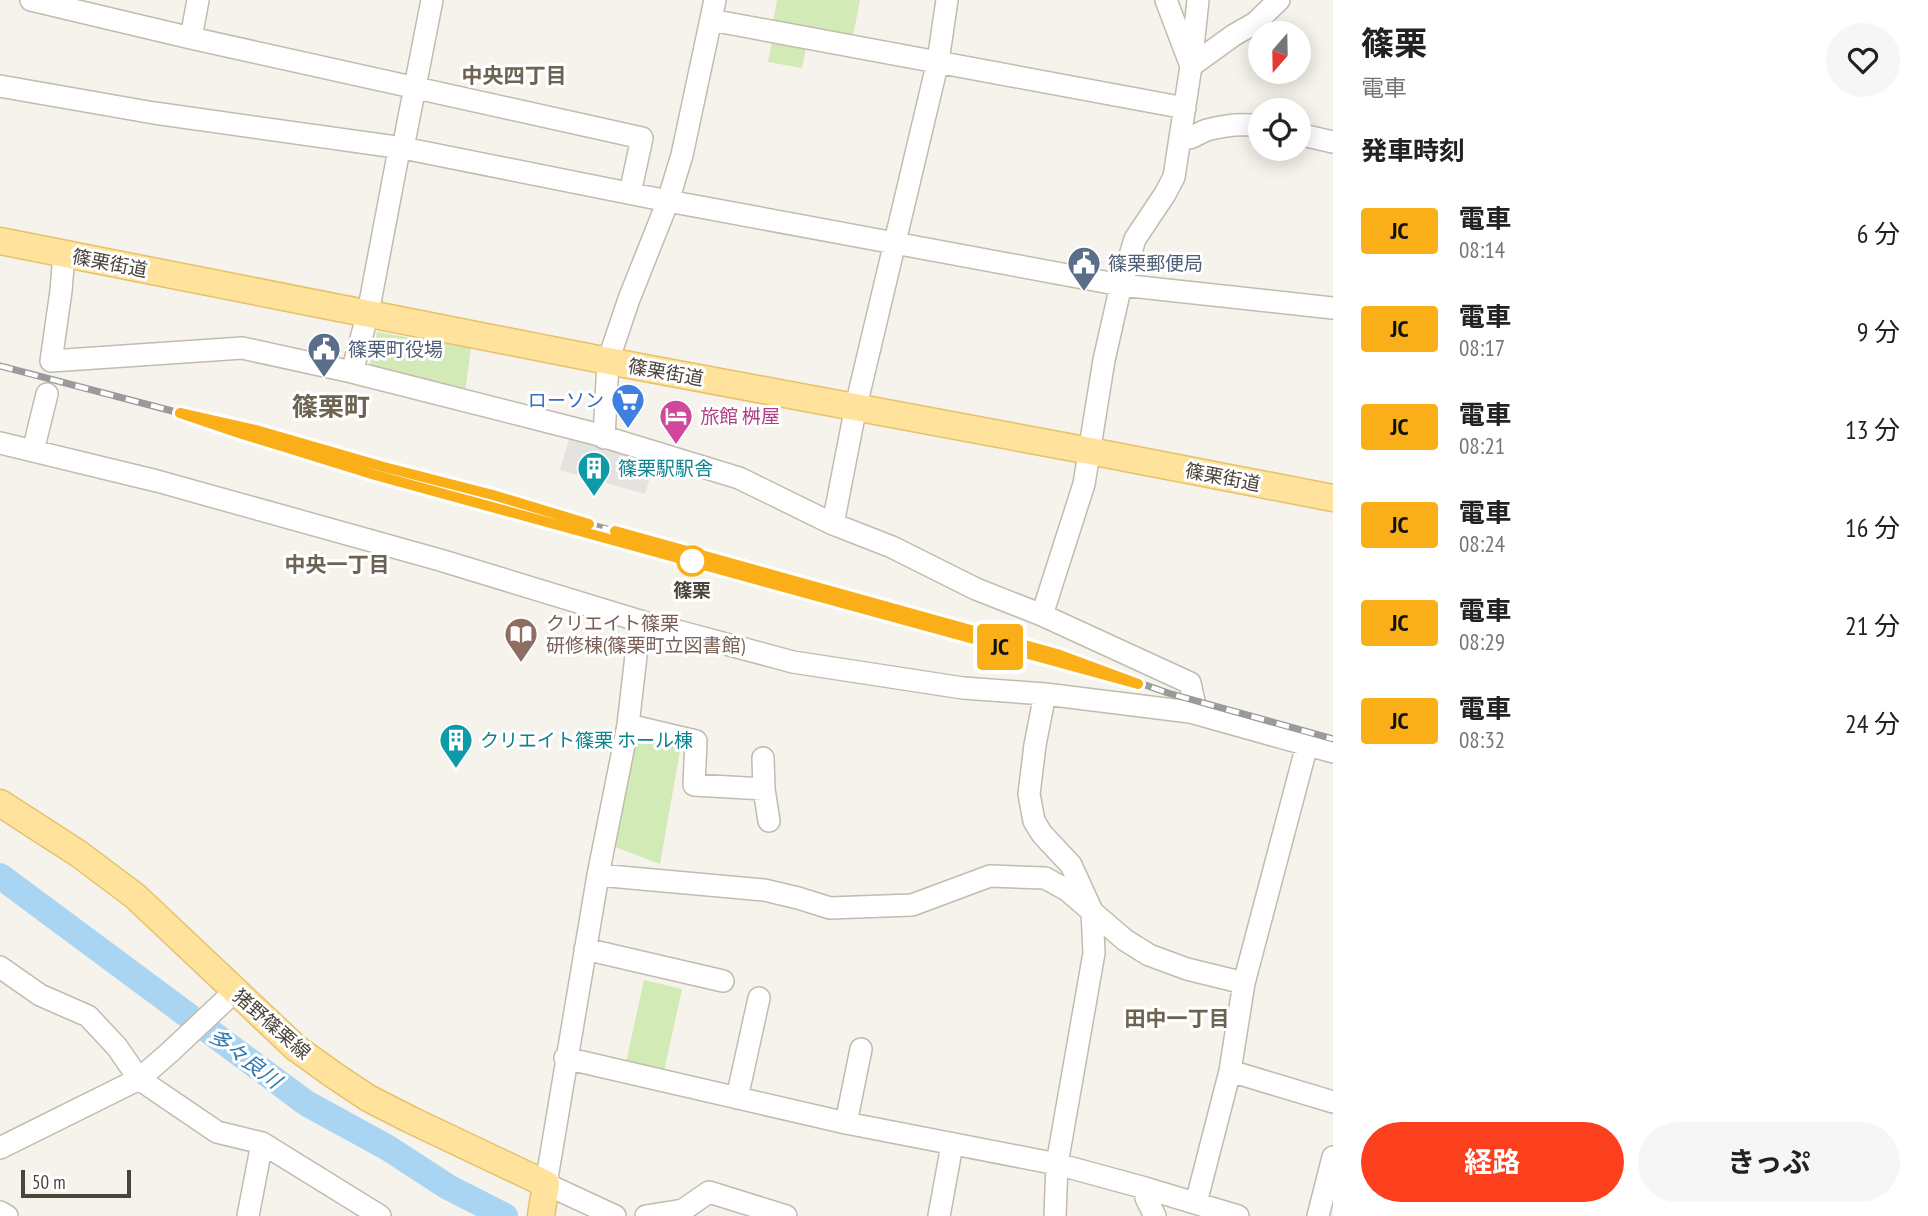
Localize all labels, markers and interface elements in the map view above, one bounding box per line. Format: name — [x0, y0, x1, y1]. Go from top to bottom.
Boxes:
north arrow — [1248, 21, 1311, 84]
map controls — [1248, 21, 1311, 161]
text: 篠栗 — [1361, 21, 1427, 64]
button: heart — [1826, 23, 1900, 97]
district label: 中央四丁目 — [462, 62, 567, 89]
text: 電車 — [1361, 73, 1407, 102]
button: locate — [1248, 98, 1311, 161]
text: 発車時刻 — [1361, 134, 1465, 167]
text: 電車 — [1459, 202, 1511, 235]
text: JC — [1391, 215, 1408, 246]
text: 6 分 — [1857, 217, 1900, 250]
text: 08:14 — [1459, 235, 1505, 264]
street label: 篠栗街道 — [70, 244, 150, 282]
public building icon: 篠栗郵便局 — [1065, 244, 1103, 293]
place label: 篠栗郵便局 — [1108, 251, 1203, 275]
text: 電車 — [1459, 300, 1511, 333]
text: JC — [1391, 313, 1408, 344]
text: 9 分 — [1857, 315, 1900, 348]
public building icon: 篠栗町役場 — [305, 330, 343, 379]
text: 08:17 — [1459, 333, 1505, 362]
place label: 篠栗町役場 — [348, 337, 443, 361]
street label: 篠栗街道 — [626, 354, 706, 390]
supermarket icon: ローソン — [609, 381, 647, 430]
place label: ローソン — [528, 388, 604, 412]
district label: 篠栗町 — [292, 390, 370, 423]
hotel icon: 旅館 桝屋 — [657, 397, 695, 446]
text: 電車 — [1459, 398, 1511, 431]
place label: 旅館 桝屋 — [700, 404, 780, 428]
text: JC — [1391, 411, 1408, 442]
text: 13 分 — [1845, 413, 1900, 446]
text: 08:21 — [1459, 431, 1505, 460]
building icon: 篠栗駅駅舎 — [575, 449, 613, 498]
place label: 篠栗駅駅舎 — [618, 456, 713, 480]
street label: 篠栗街道 — [1183, 458, 1263, 496]
text: 電車 — [1459, 496, 1511, 529]
text: JC — [1391, 509, 1408, 540]
text: 16 分 — [1845, 511, 1900, 544]
text: 08:24 — [1459, 529, 1505, 558]
marker: 篠栗 — [677, 546, 707, 576]
district label: 中央一丁目 — [285, 551, 390, 578]
place label: 篠栗 — [673, 578, 711, 602]
text: 電車 — [1459, 594, 1511, 627]
text: JC — [1391, 607, 1408, 638]
text: 21 分 — [1845, 609, 1900, 642]
place label: クリエイト篠栗 研修棟(篠栗町立図書館) — [546, 611, 745, 657]
library icon: クリエイト篠栗 研修棟(篠栗町立図書館) — [502, 615, 540, 664]
line badge: JC — [968, 624, 1032, 670]
text: 08:29 — [1459, 627, 1505, 656]
text: JC — [991, 631, 1009, 662]
text: 電車 — [1459, 692, 1511, 725]
text: JC — [1391, 705, 1408, 736]
text: 24 分 — [1845, 707, 1900, 740]
building icon: クリエイト篠栗 ホール棟 — [437, 721, 475, 770]
text: 08:32 — [1459, 725, 1505, 754]
place label: クリエイト篠栗 ホール棟 — [480, 728, 693, 752]
street label: 猪野篠栗線 — [228, 984, 316, 1064]
district label: 田中一丁目 — [1125, 1005, 1230, 1032]
water label: 多々良川 — [203, 1022, 288, 1095]
button: 経路 — [1361, 1122, 1624, 1202]
button: きっぷ — [1638, 1122, 1900, 1202]
scale bar — [21, 1167, 131, 1199]
text: 50 m — [32, 1170, 66, 1194]

